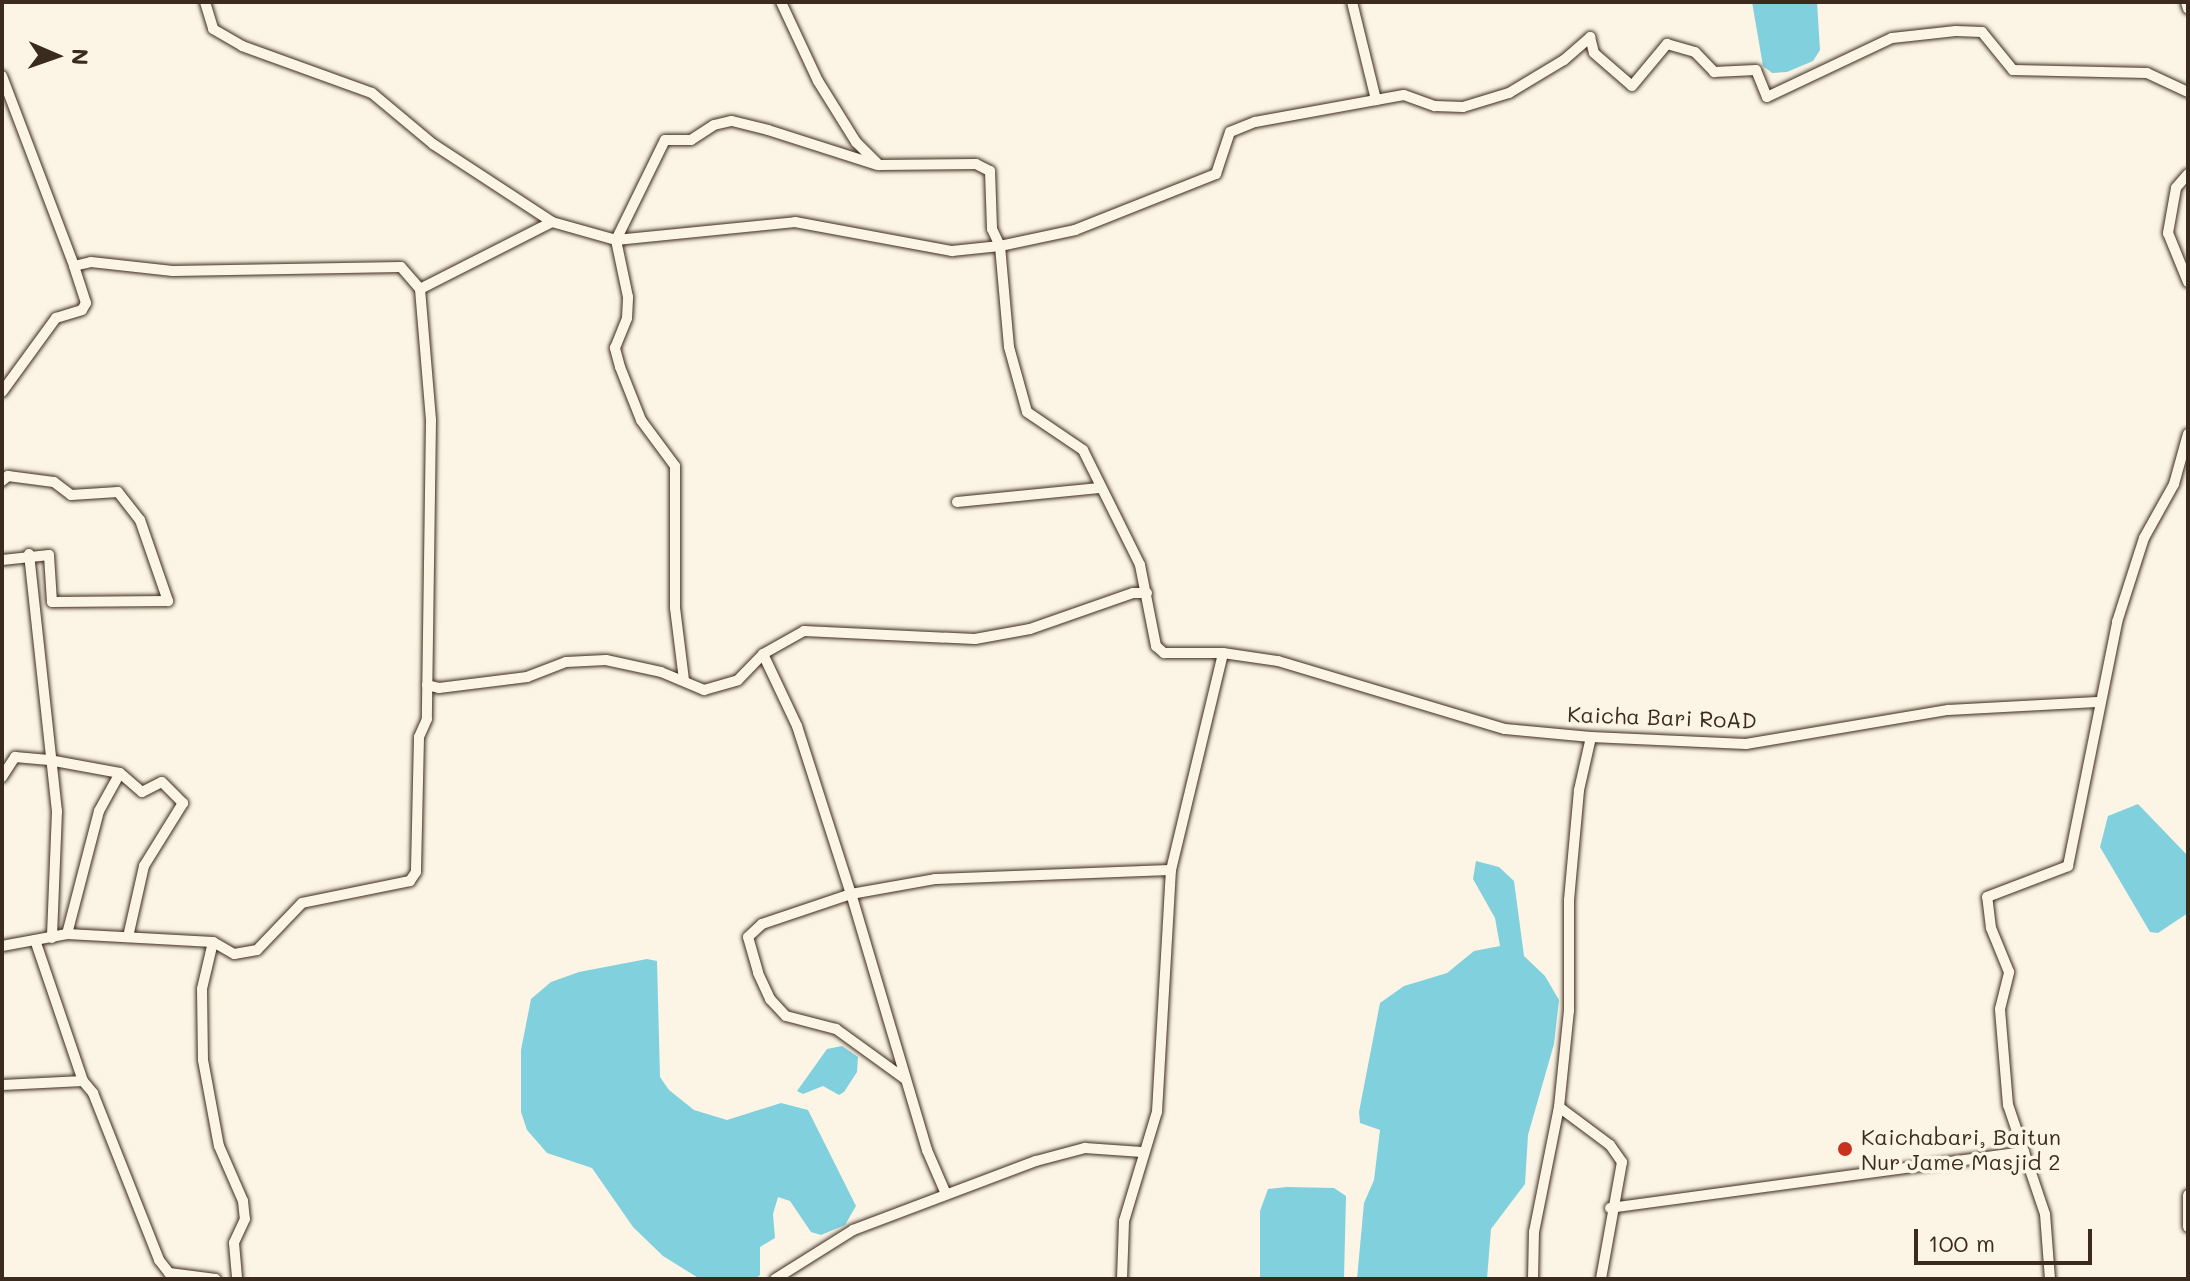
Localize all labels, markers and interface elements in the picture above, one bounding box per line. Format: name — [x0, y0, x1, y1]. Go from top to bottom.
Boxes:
north arrow — [16, 16, 96, 96]
text: N — [66, 48, 95, 66]
street label: Kaicha Bari RoAD — [1567, 701, 1757, 733]
place label: Kaichabari, Baitun Nur Jame Masjid 2 — [1861, 1123, 2061, 1174]
marker: Kaichabari, Baitun Nur Jame Masjid 2 — [1836, 1140, 1854, 1158]
scale bar — [1918, 1213, 2096, 1263]
text: 100 m — [1928, 1227, 1995, 1258]

